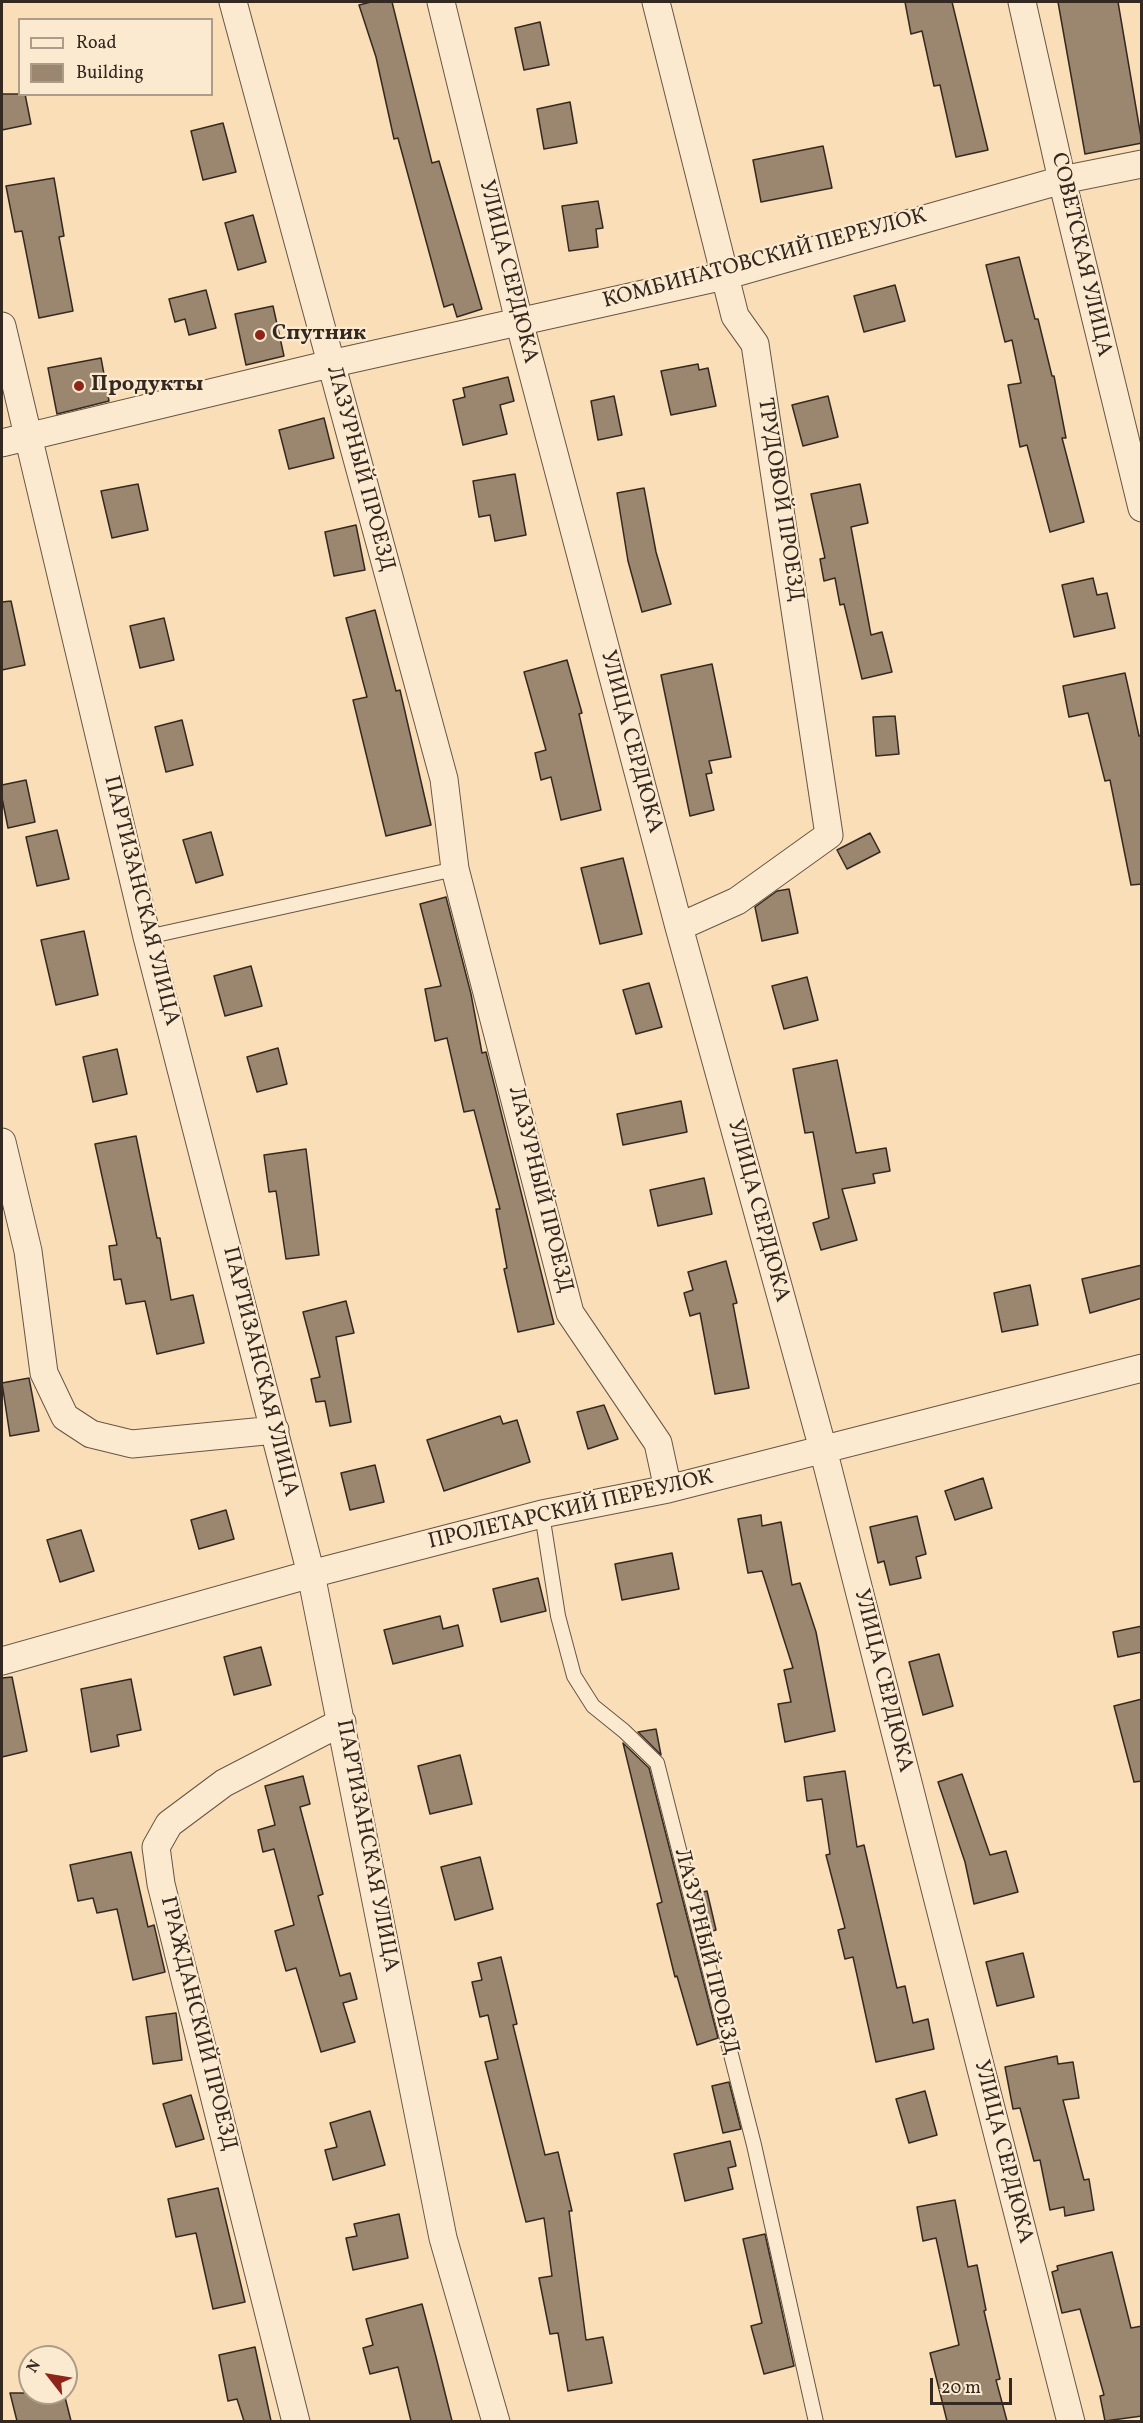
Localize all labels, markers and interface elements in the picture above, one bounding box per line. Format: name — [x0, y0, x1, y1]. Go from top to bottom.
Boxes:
legend — [18, 18, 213, 96]
text: Road — [76, 31, 117, 56]
text: Building — [76, 61, 144, 86]
street label: СОВЕТСКАЯ УЛИЦА — [1044, 150, 1116, 360]
street label: УЛИЦА СЕРДЮКА — [471, 177, 543, 367]
street label: КОМБИНАТОВСКИЙ ПЕРЕУЛОК — [600, 204, 930, 316]
place label: Спутник — [272, 322, 366, 348]
marker: Спутник — [253, 328, 267, 342]
street label: ЛАЗУРНЫЙ ПРОЕЗД — [319, 363, 399, 575]
place label: Продукты — [91, 373, 203, 399]
marker: Продукты — [72, 379, 86, 393]
street label: ТРУДОВОЙ ПРОЕЗД — [750, 396, 808, 604]
street label: УЛИЦА СЕРДЮКА — [593, 648, 667, 836]
street label: ПАРТИЗАНСКАЯ УЛИЦА — [96, 773, 184, 1029]
street label: ЛАЗУРНЫЙ ПРОЕЗД — [501, 1084, 577, 1296]
street label: УЛИЦА СЕРДЮКА — [720, 1117, 794, 1305]
street label: ПАРТИЗАНСКАЯ УЛИЦА — [215, 1244, 303, 1500]
street label: ПРОЛЕТАРСКИЙ ПЕРЕУЛОК — [426, 1465, 716, 1557]
street label: УЛИЦА СЕРДЮКА — [846, 1586, 918, 1776]
street label: ПАРТИЗАНСКАЯ УЛИЦА — [329, 1717, 403, 1975]
street label: ЛАЗУРНЫЙ ПРОЕЗД — [667, 1846, 743, 2058]
street label: ГРАЖДАНСКИЙ ПРОЕЗД — [153, 1894, 241, 2154]
street label: УЛИЦА СЕРДЮКА — [966, 2057, 1038, 2247]
north arrow — [18, 2345, 78, 2405]
text: N — [22, 2356, 47, 2377]
scale bar — [933, 2366, 1016, 2404]
text: 20 m — [941, 2376, 981, 2401]

